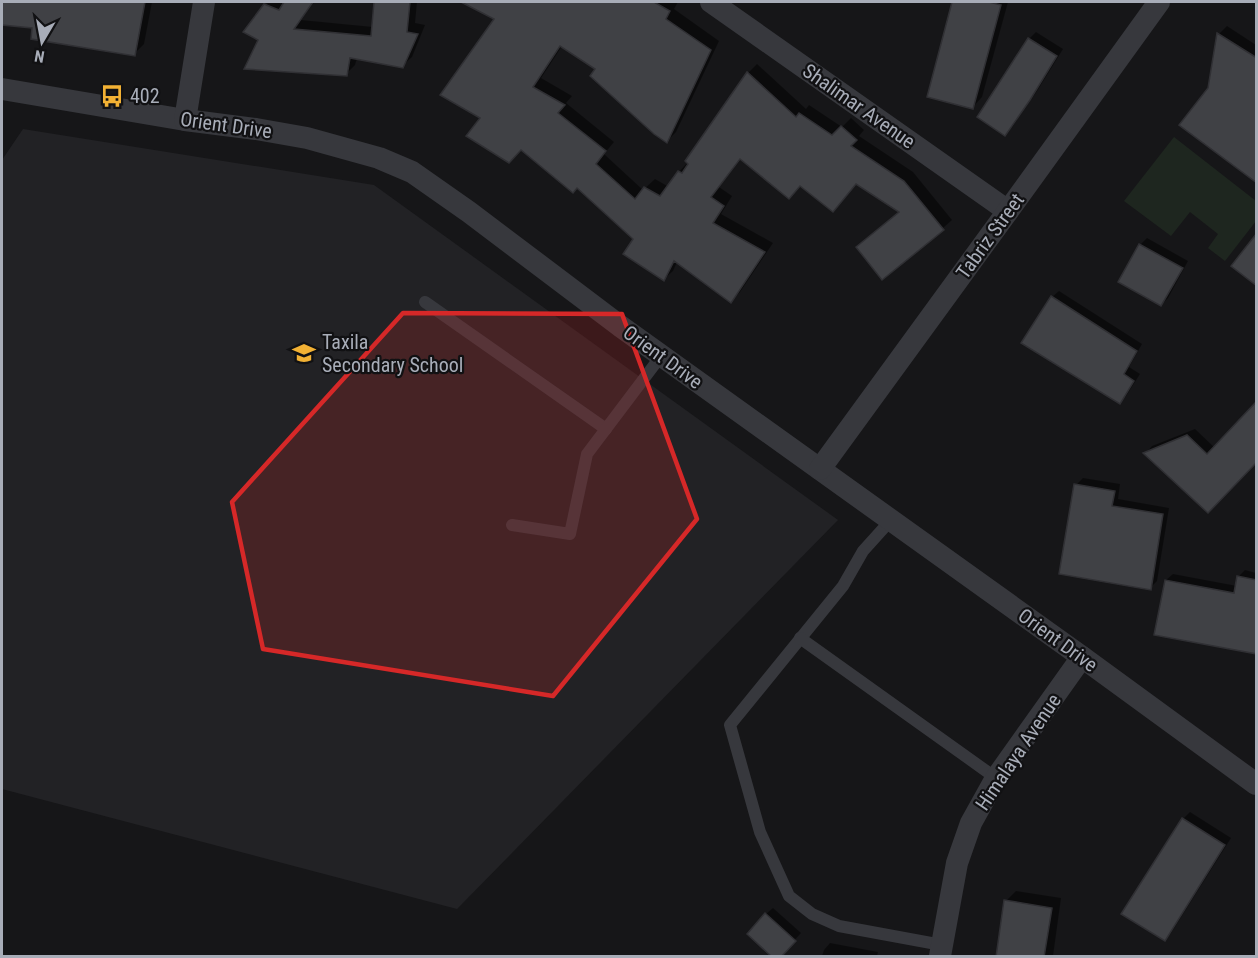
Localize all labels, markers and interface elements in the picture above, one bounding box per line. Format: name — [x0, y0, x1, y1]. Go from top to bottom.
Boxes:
north arrow — [12, 12, 72, 72]
text: N — [33, 46, 46, 66]
street label: Shalimar Avenue — [798, 58, 920, 154]
bus stop icon: 402 — [99, 83, 125, 109]
place label: 402 — [130, 84, 160, 108]
street label: Orient Drive — [179, 107, 273, 143]
street label: Tabriz Street — [951, 189, 1029, 283]
street label: Orient Drive — [619, 320, 707, 394]
place label: Taxila Secondary School — [322, 330, 463, 377]
school or university icon: Taxila Secondary School — [291, 340, 317, 366]
street label: Orient Drive — [1014, 603, 1102, 677]
street label: Himalaya Avenue — [970, 689, 1066, 815]

